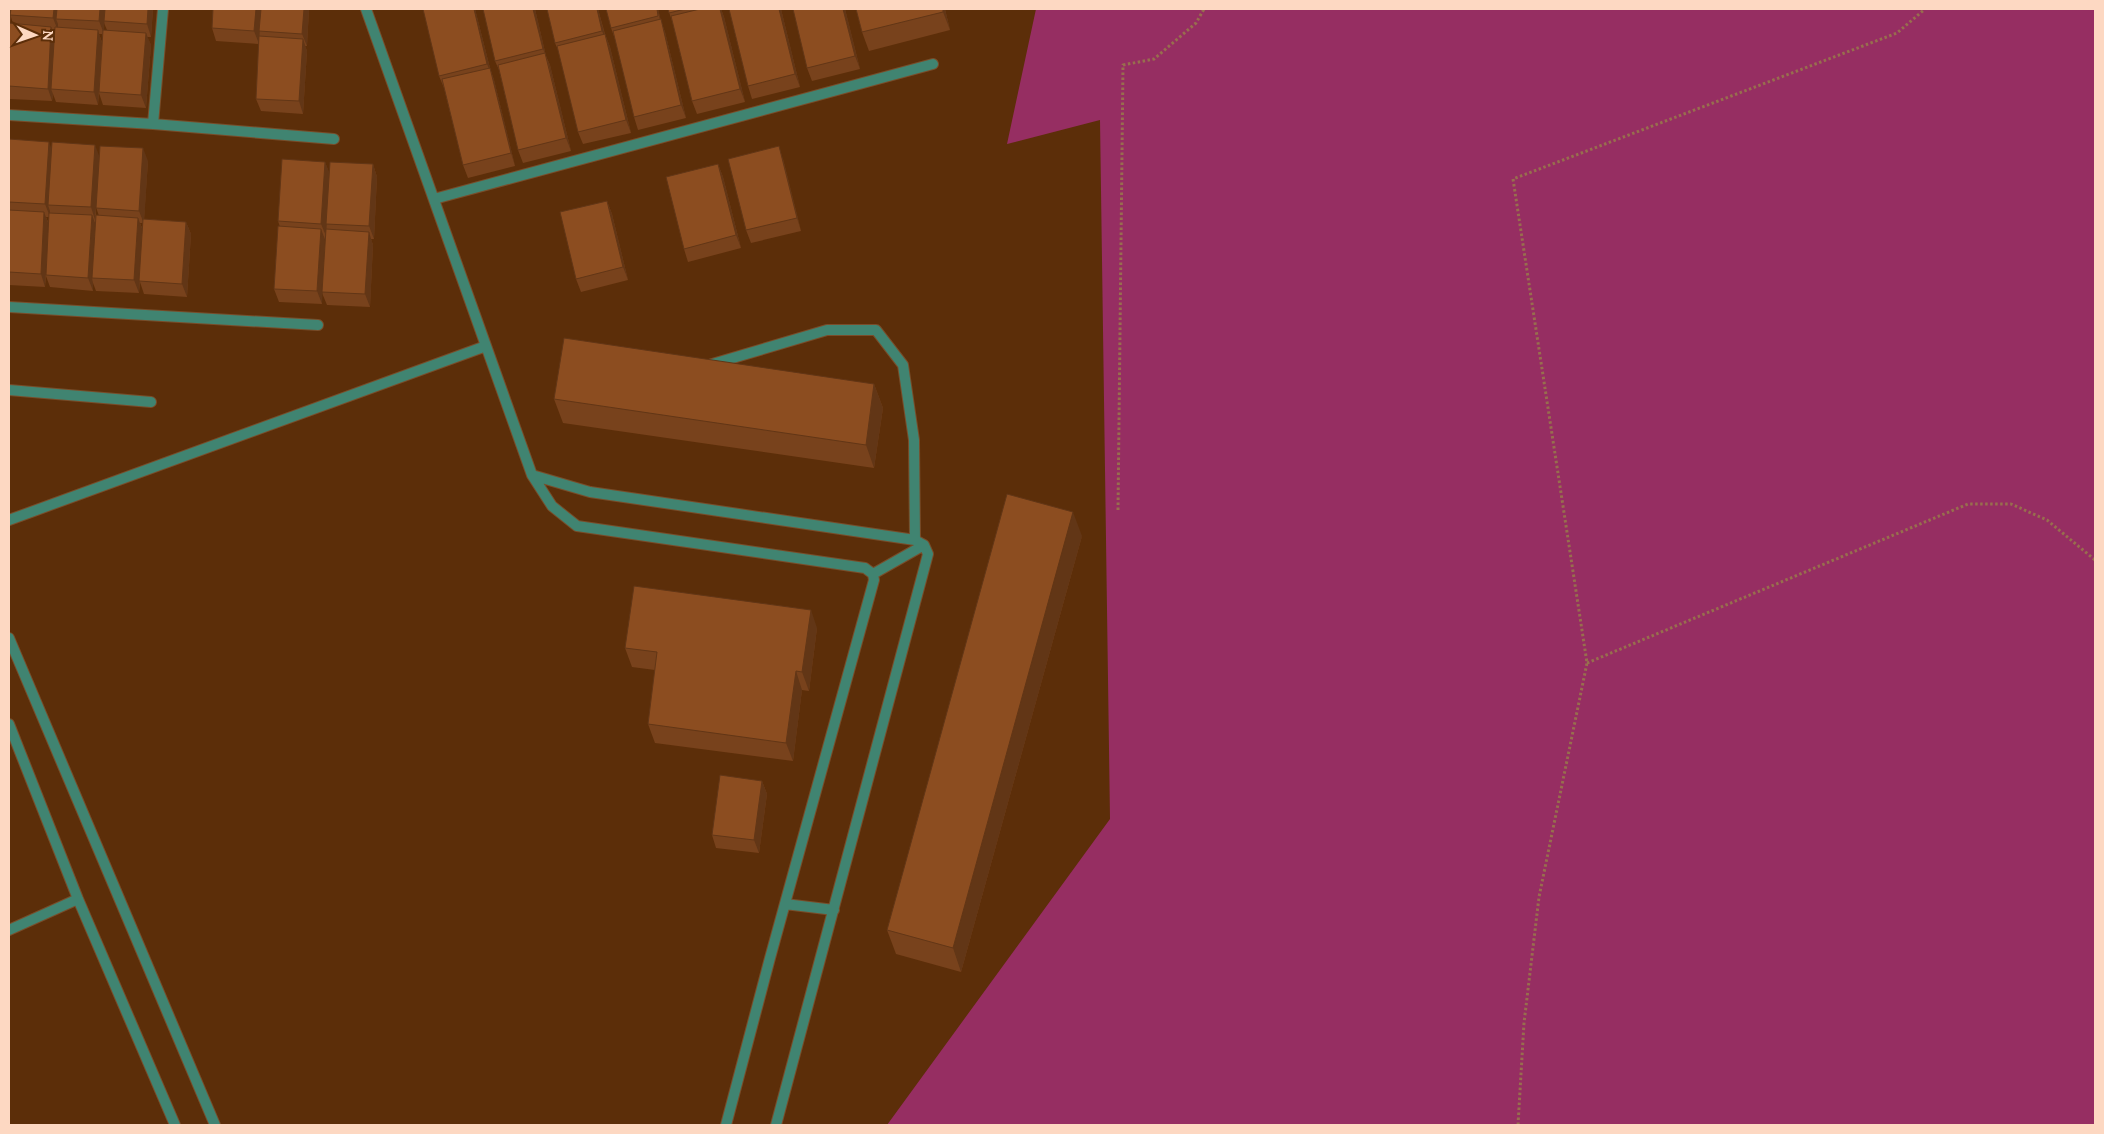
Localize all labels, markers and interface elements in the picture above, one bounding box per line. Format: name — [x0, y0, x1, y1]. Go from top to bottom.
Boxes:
north arrow — [10, 10, 60, 60]
text: N — [39, 30, 57, 41]

